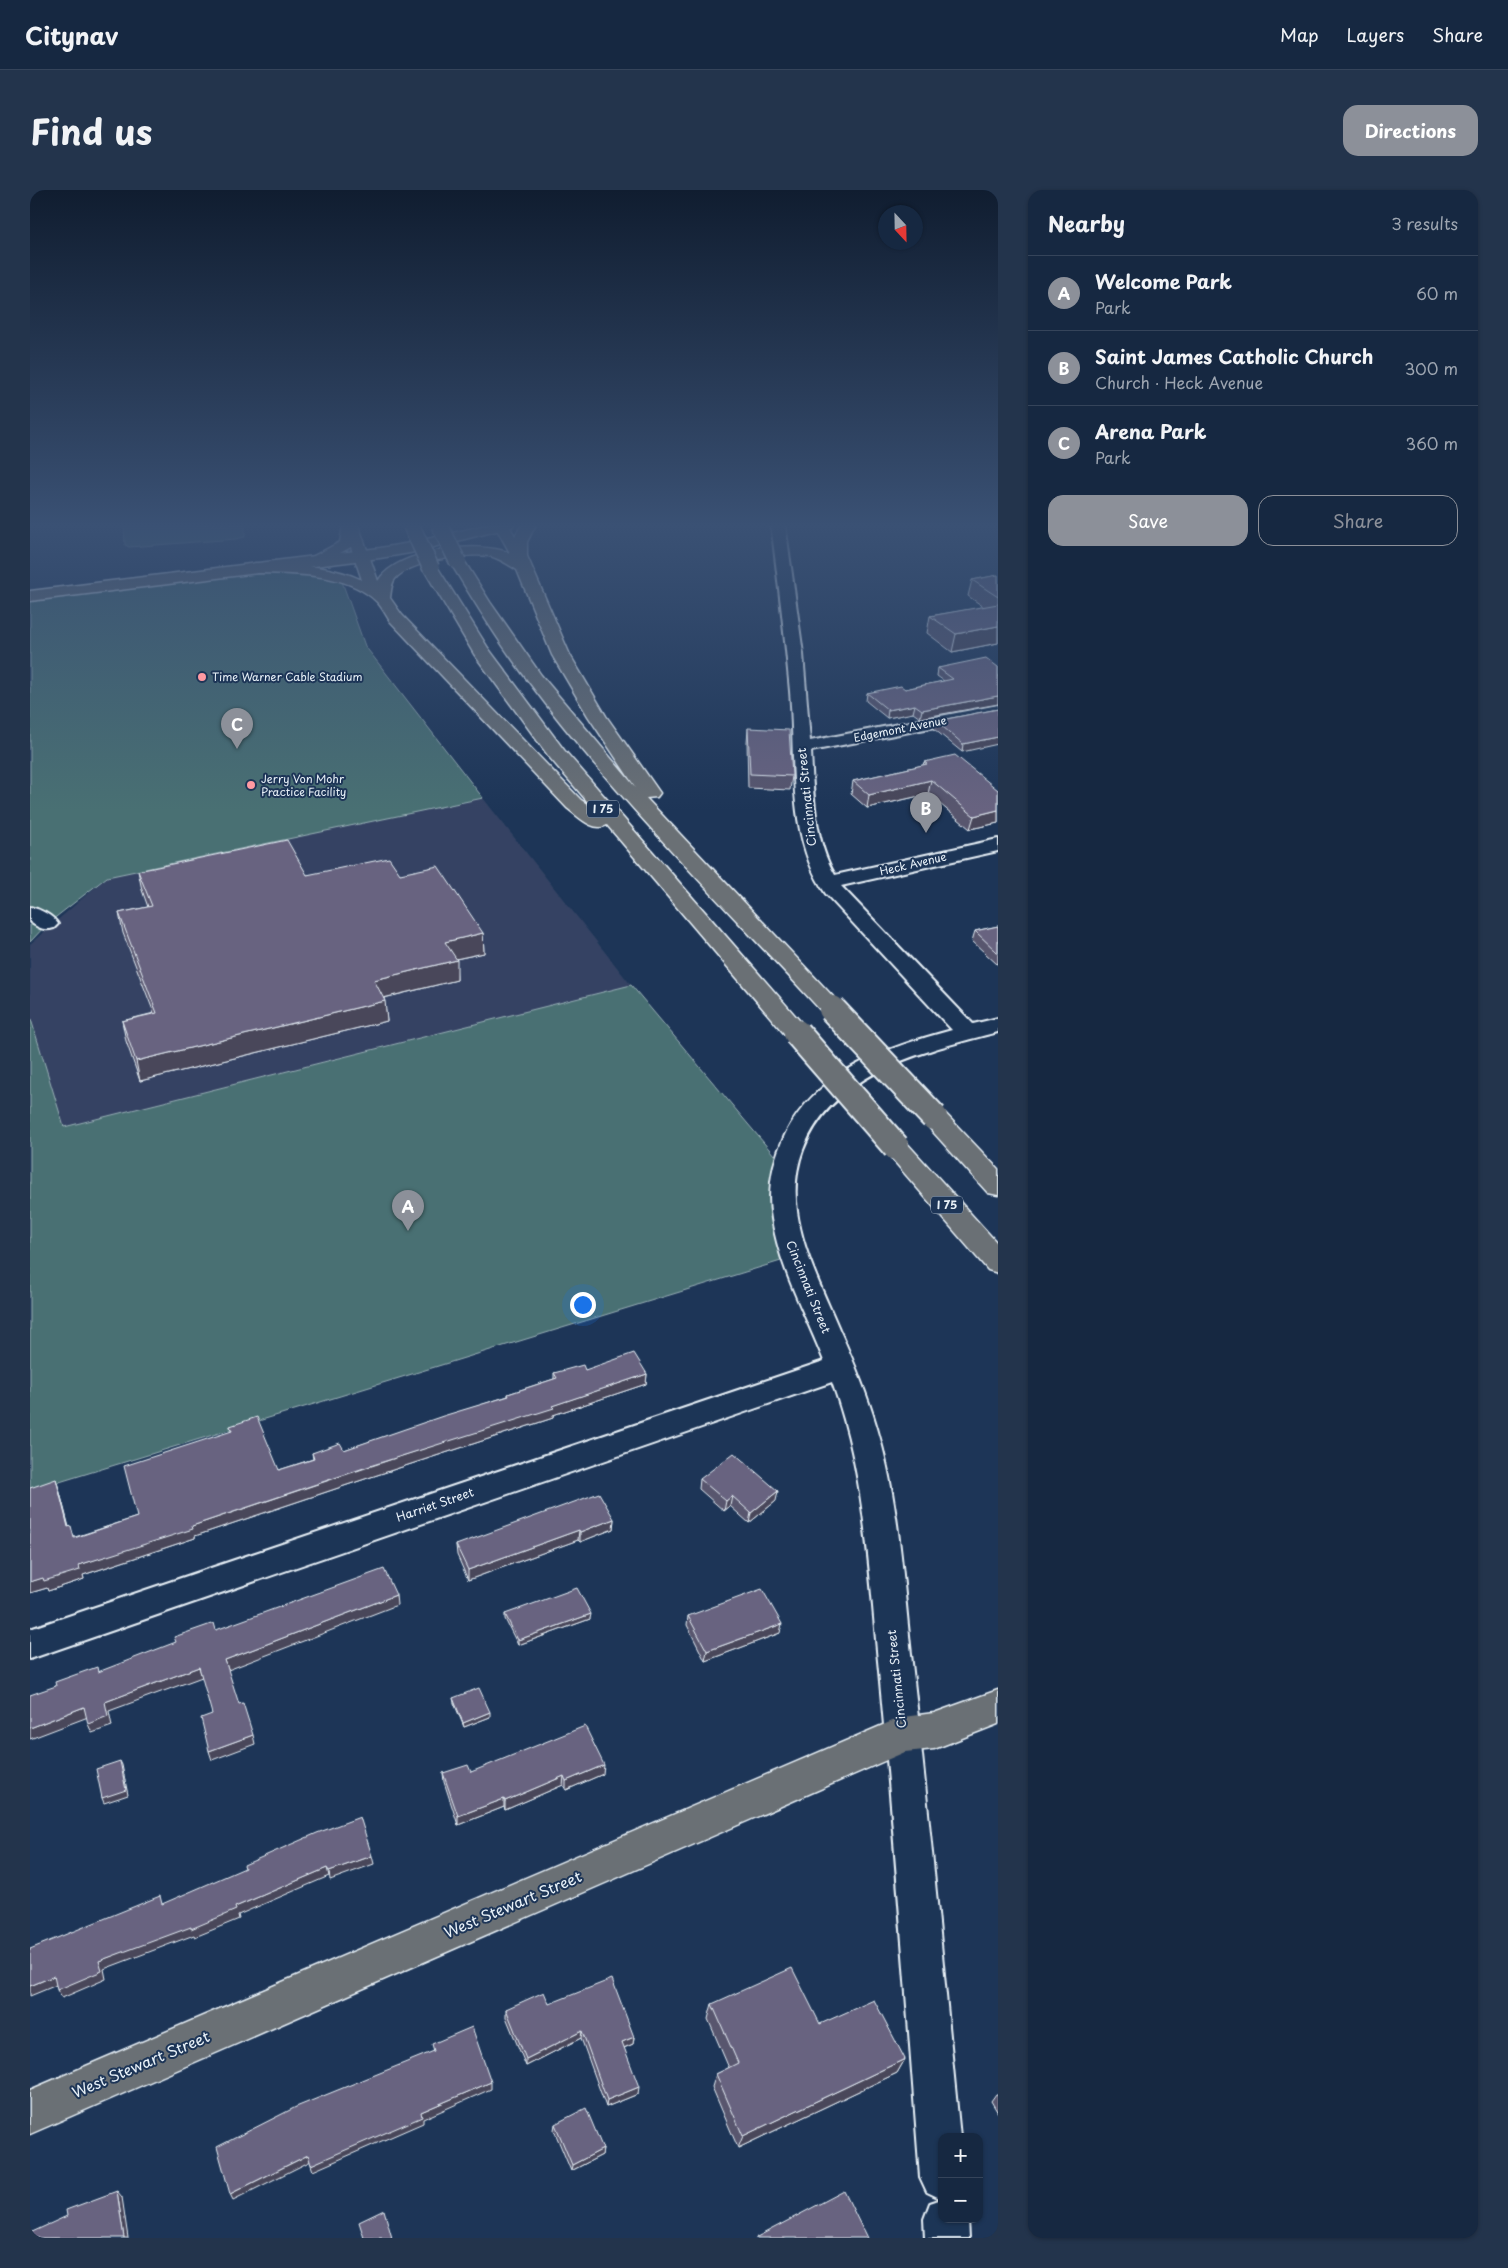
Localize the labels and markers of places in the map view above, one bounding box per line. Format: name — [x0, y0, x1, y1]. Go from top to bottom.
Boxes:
place label: Time Warner Cable Stadium — [212, 668, 362, 685]
marker: Time Warner Cable Stadium — [196, 671, 208, 683]
pin: C — [221, 708, 253, 749]
place label: Jerry Von Mohr Practice Facility — [261, 770, 346, 800]
marker: Jerry Von Mohr Practice Facility — [245, 779, 257, 791]
pin: B — [910, 792, 942, 833]
pin: A — [392, 1190, 424, 1231]

